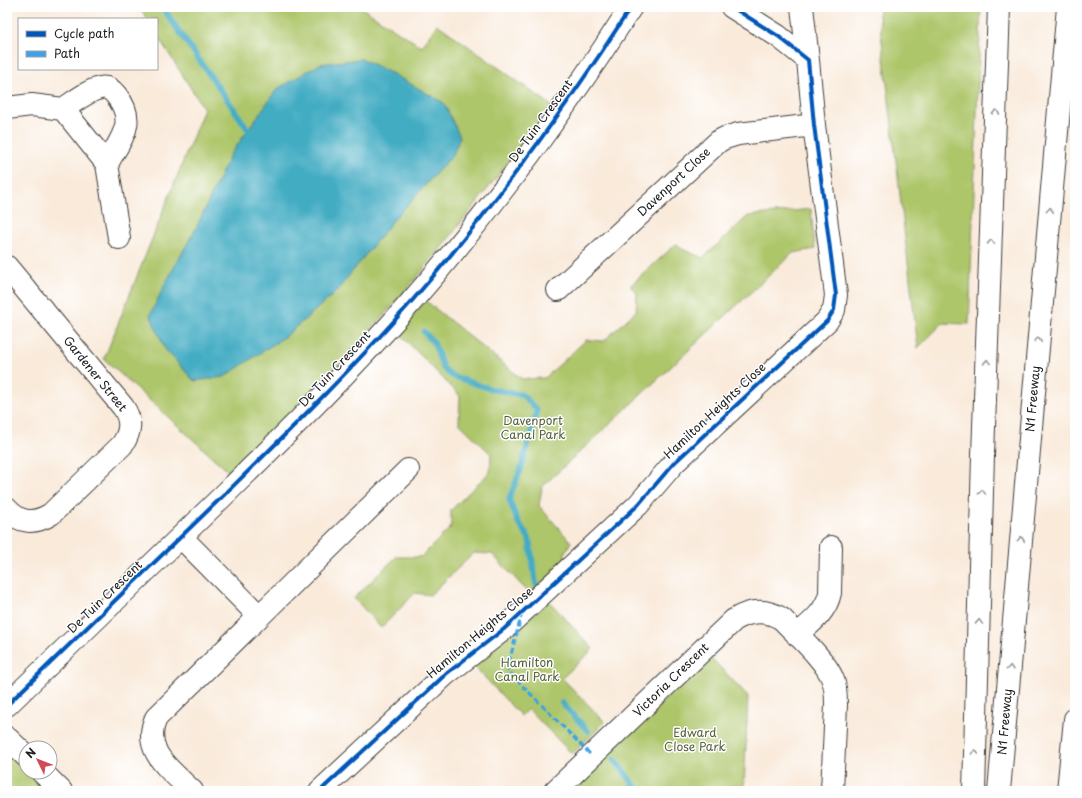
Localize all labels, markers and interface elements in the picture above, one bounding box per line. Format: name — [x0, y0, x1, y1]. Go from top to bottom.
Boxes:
legend — [18, 18, 158, 70]
text: Cycle path — [54, 24, 115, 42]
text: Path — [54, 44, 80, 62]
street label: De Tuin Crescent — [504, 75, 576, 165]
one-way arrow — [991, 109, 1000, 115]
street label: Davenport Close — [633, 143, 714, 220]
one-way arrow — [1045, 207, 1054, 213]
one-way arrow — [987, 239, 995, 245]
street label: De Tuin Crescent — [294, 326, 374, 410]
street label: Gardener Street — [60, 332, 132, 415]
one-way arrow — [1034, 337, 1043, 343]
street label: Hamilton Heights Close — [659, 358, 769, 463]
one-way arrow — [983, 359, 991, 365]
street label: N1 Freeway — [1020, 365, 1044, 433]
park label: Davenport Canal Park — [500, 411, 566, 443]
one-way arrow — [978, 489, 987, 495]
one-way arrow — [1016, 536, 1025, 542]
street label: De Tuin Crescent — [63, 556, 146, 637]
street label: Hamilton Heights Close — [422, 582, 536, 682]
one-way arrow — [975, 619, 983, 625]
street label: Victoria Crescent — [628, 638, 712, 720]
park label: Hamilton Canal Park — [494, 653, 560, 685]
one-way arrow — [1005, 665, 1014, 671]
street label: N1 Freeway — [992, 688, 1016, 756]
park label: Edward Close Park — [664, 723, 726, 755]
north arrow — [18, 740, 58, 780]
text: N — [21, 744, 40, 762]
one-way arrow — [971, 749, 979, 755]

